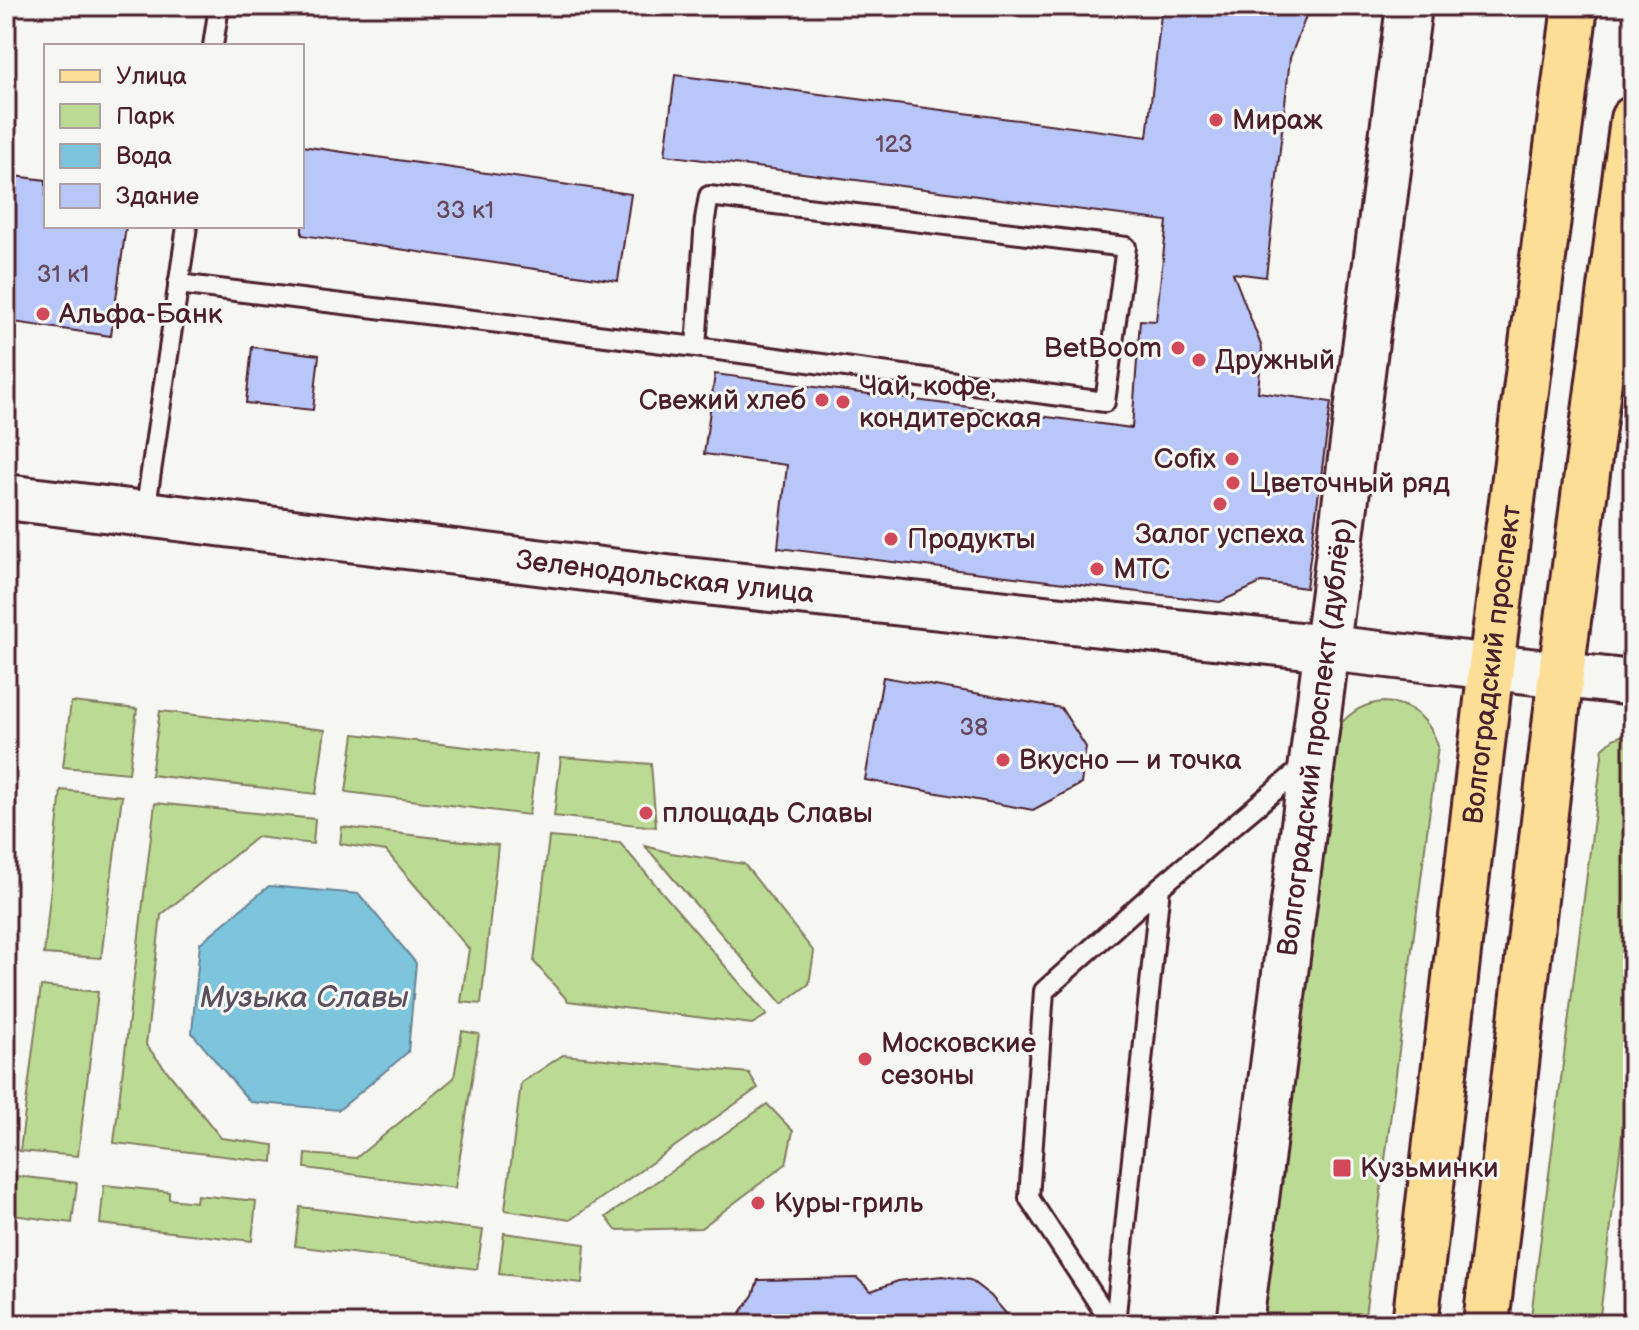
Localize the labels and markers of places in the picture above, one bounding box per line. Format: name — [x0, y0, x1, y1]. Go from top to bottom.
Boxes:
place label: Мираж — [1232, 104, 1323, 137]
marker: Мираж — [1207, 111, 1225, 129]
place label: Альфа-Банк — [58, 298, 223, 331]
marker: Альфа-Банк — [34, 305, 52, 323]
place label: BetBoom — [1043, 332, 1162, 365]
marker: BetBoom — [1169, 339, 1187, 357]
place label: Дружный — [1215, 344, 1335, 377]
marker: Дружный — [1190, 351, 1208, 369]
place label: Чай, кофе, кондитерская — [859, 370, 1041, 435]
place label: Свежий хлеб — [639, 384, 806, 417]
marker: Свежий хлеб — [813, 391, 831, 409]
marker: Чай, кофе, кондитерская — [834, 393, 852, 411]
place label: Cofix — [1153, 443, 1216, 476]
marker: Cofix — [1223, 450, 1241, 468]
place label: Цветочный ряд — [1249, 467, 1450, 500]
marker: Цветочный ряд — [1224, 474, 1242, 492]
marker: Залог успеха — [1211, 495, 1229, 513]
place label: Залог успеха — [1135, 518, 1305, 551]
place label: Продукты — [907, 523, 1036, 556]
marker: Продукты — [882, 530, 900, 548]
place label: МТС — [1113, 553, 1170, 586]
marker: МТС — [1088, 560, 1106, 578]
place label: Вкусно — и точка — [1019, 744, 1242, 777]
marker: Вкусно — и точка — [994, 751, 1012, 769]
place label: площадь Славы — [662, 797, 873, 830]
marker: площадь Славы — [637, 804, 655, 822]
place label: Московские сезоны — [881, 1027, 1036, 1092]
marker: Московские сезоны — [856, 1050, 874, 1068]
place label: Кузьминки — [1360, 1152, 1499, 1185]
marker: Кузьминки — [1331, 1157, 1353, 1179]
place label: Куры-гриль — [774, 1187, 923, 1220]
marker: Куры-гриль — [749, 1194, 767, 1212]

